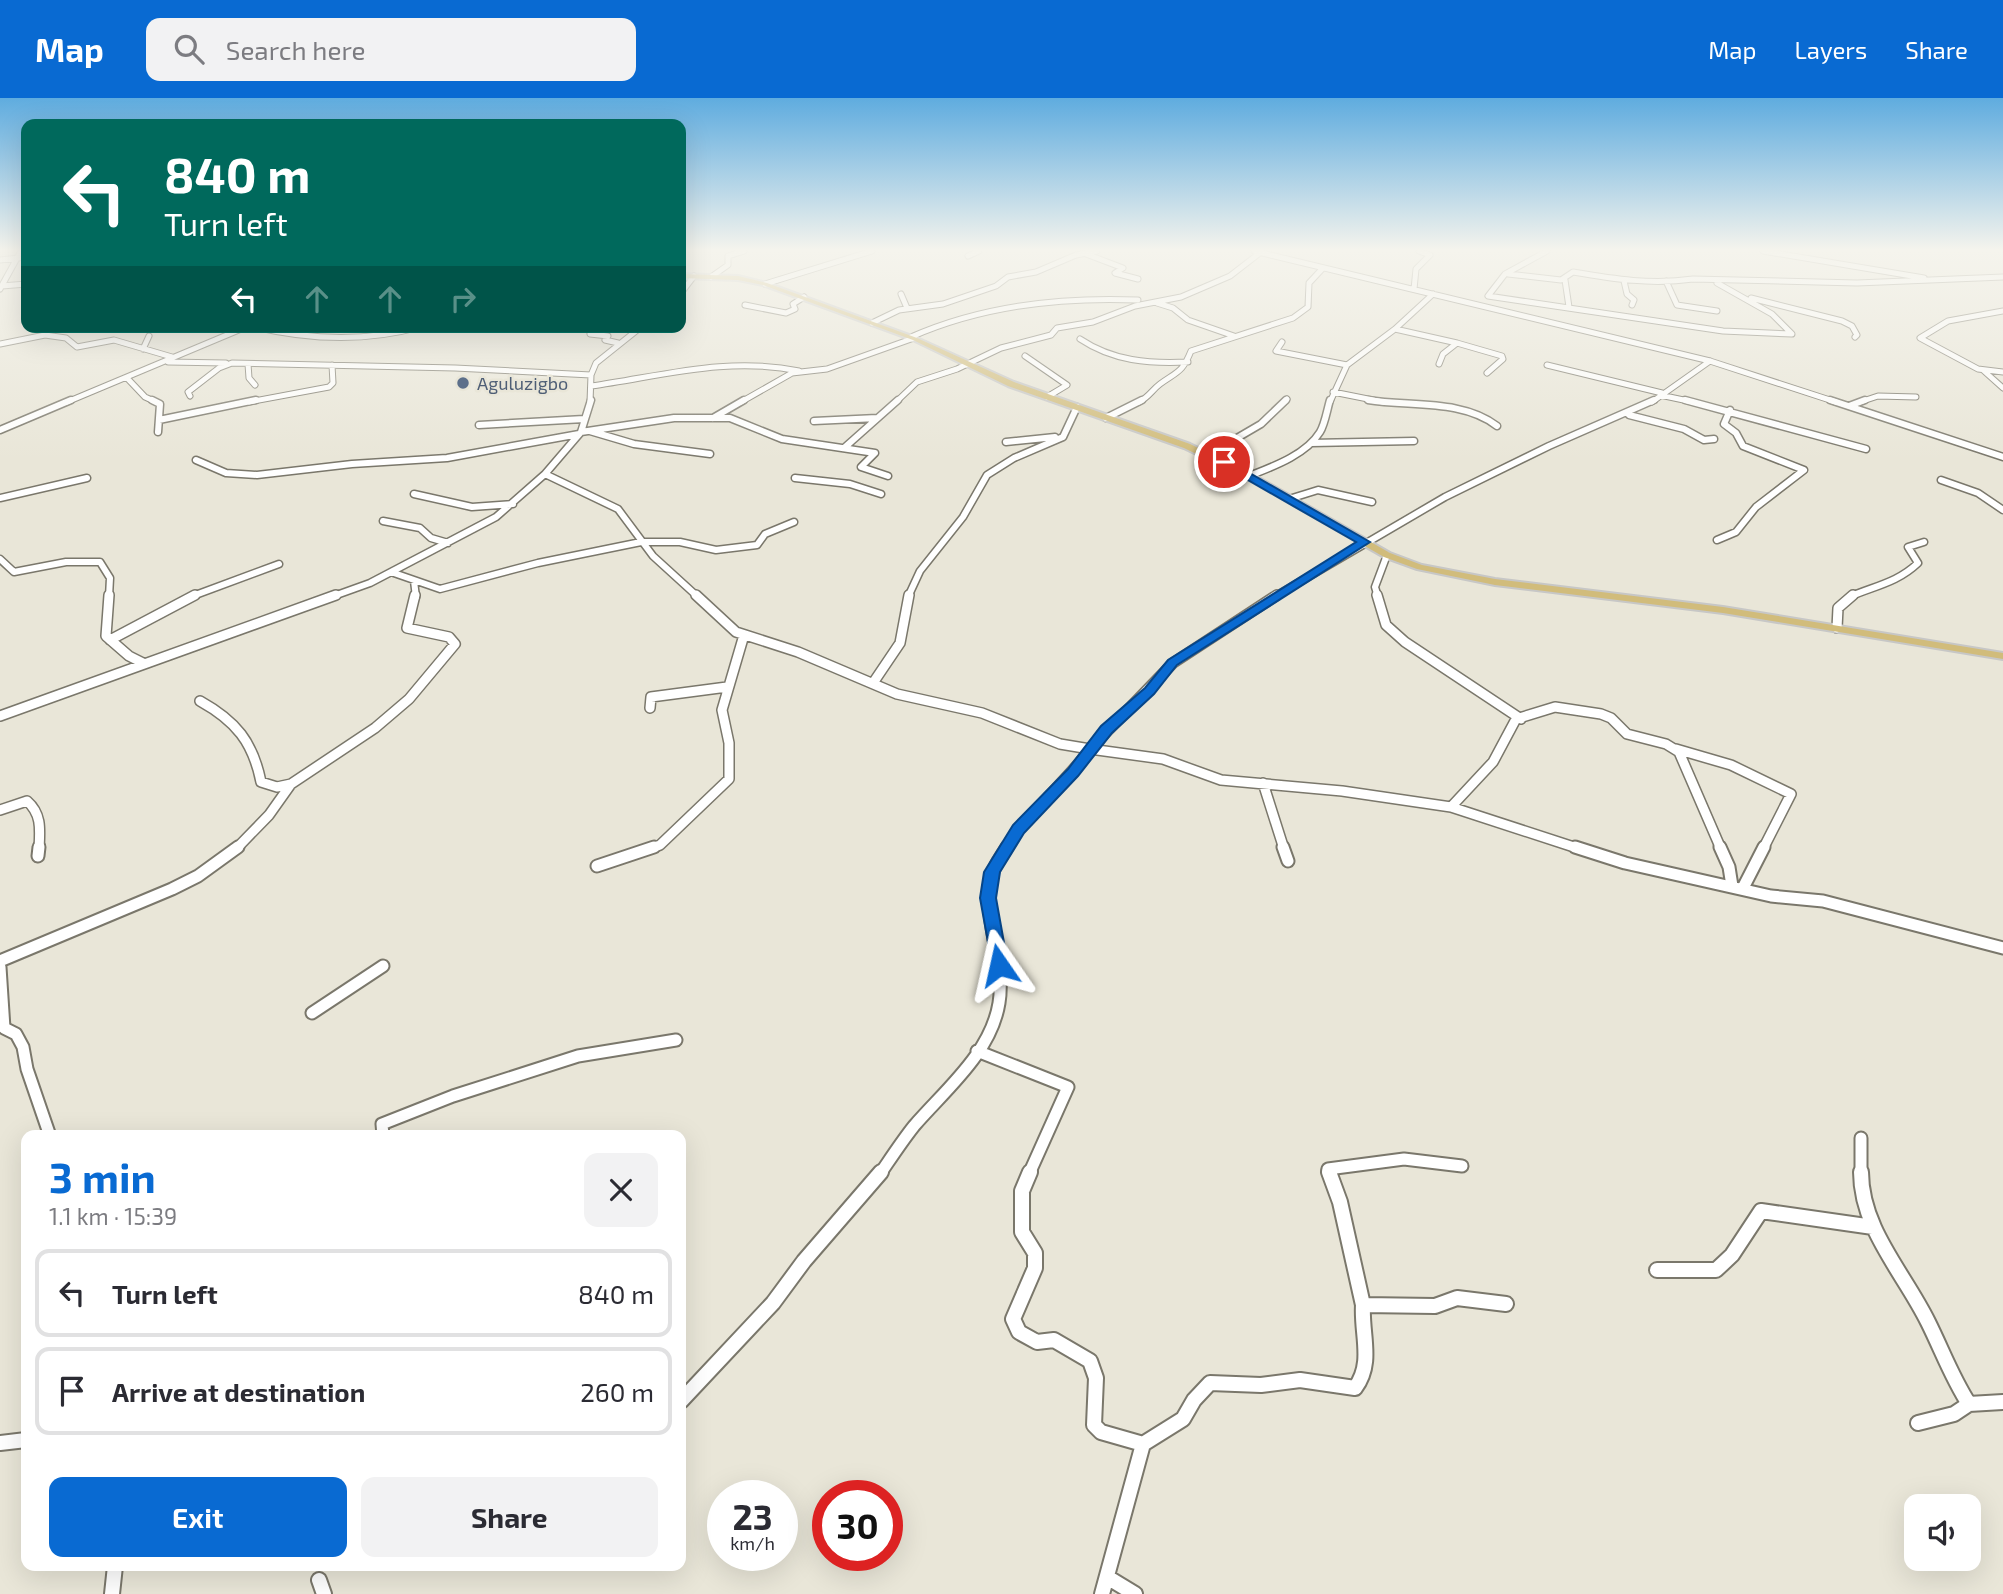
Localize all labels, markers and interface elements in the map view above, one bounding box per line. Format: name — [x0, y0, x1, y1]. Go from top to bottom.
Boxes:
search box — [146, 18, 636, 81]
text: Map — [35, 29, 104, 69]
icon: search — [170, 30, 208, 68]
text: Search here — [226, 34, 365, 65]
text: Map — [1708, 35, 1756, 64]
text: Layers — [1794, 35, 1867, 64]
text: Share — [1905, 35, 1968, 64]
text: 840 m — [164, 144, 310, 203]
icon: left — [49, 147, 140, 238]
text: Turn left — [164, 204, 288, 242]
icon: left — [225, 280, 263, 318]
icon: ahead — [298, 280, 336, 318]
icon: ahead — [371, 280, 409, 318]
icon: right — [444, 280, 482, 318]
place label: Aguluzigbo — [477, 372, 568, 394]
marker: Aguluzigbo — [455, 375, 471, 391]
pin — [1194, 432, 1254, 492]
icon: arrive — [1205, 443, 1243, 481]
position arrow — [962, 928, 1036, 1002]
text: 3 min — [49, 1151, 156, 1201]
button: close — [584, 1153, 658, 1227]
text: 1.1 km · 15:39 — [49, 1202, 177, 1230]
icon: left — [53, 1274, 91, 1312]
text: Turn left — [112, 1278, 218, 1309]
text: 840 m — [578, 1278, 654, 1309]
icon: arrive — [53, 1372, 91, 1410]
text: Arrive at destination — [112, 1376, 365, 1407]
text: 260 m — [580, 1376, 654, 1407]
button: Exit — [49, 1477, 347, 1557]
button: Share — [361, 1477, 658, 1557]
speed limit sign: 30 — [812, 1480, 903, 1571]
map controls — [1904, 1494, 1981, 1571]
button: sound — [1904, 1494, 1981, 1571]
text: 23 — [732, 1495, 773, 1537]
text: km/h — [730, 1532, 775, 1554]

